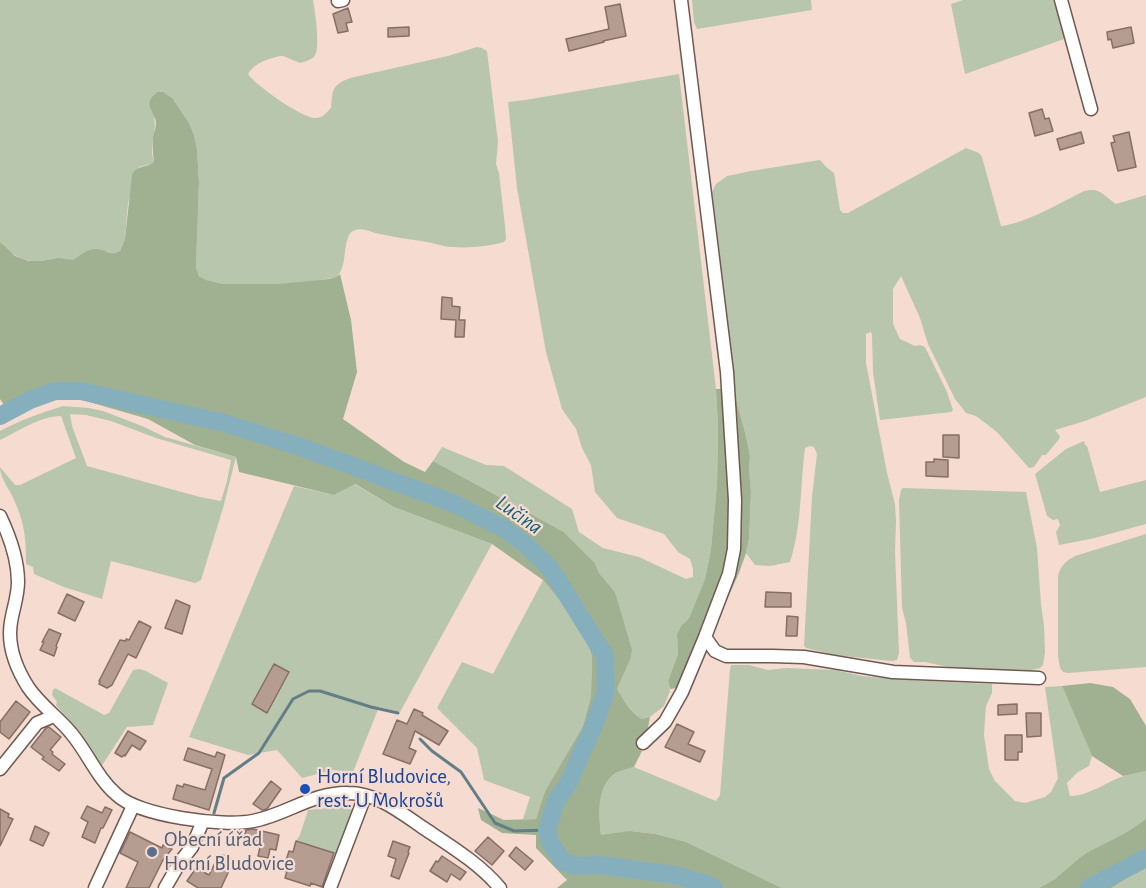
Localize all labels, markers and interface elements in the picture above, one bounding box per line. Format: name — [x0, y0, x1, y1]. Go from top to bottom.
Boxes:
water label: Lučina — [490, 489, 548, 541]
place label: Horní Bludovice, rest. U Mokrošů — [317, 764, 451, 814]
marker: Horní Bludovice, rest. U Mokrošů — [298, 782, 312, 796]
place label: Obecní úřad Horní Bludovice — [164, 827, 294, 877]
marker: Obecní úřad Horní Bludovice — [145, 845, 159, 859]

